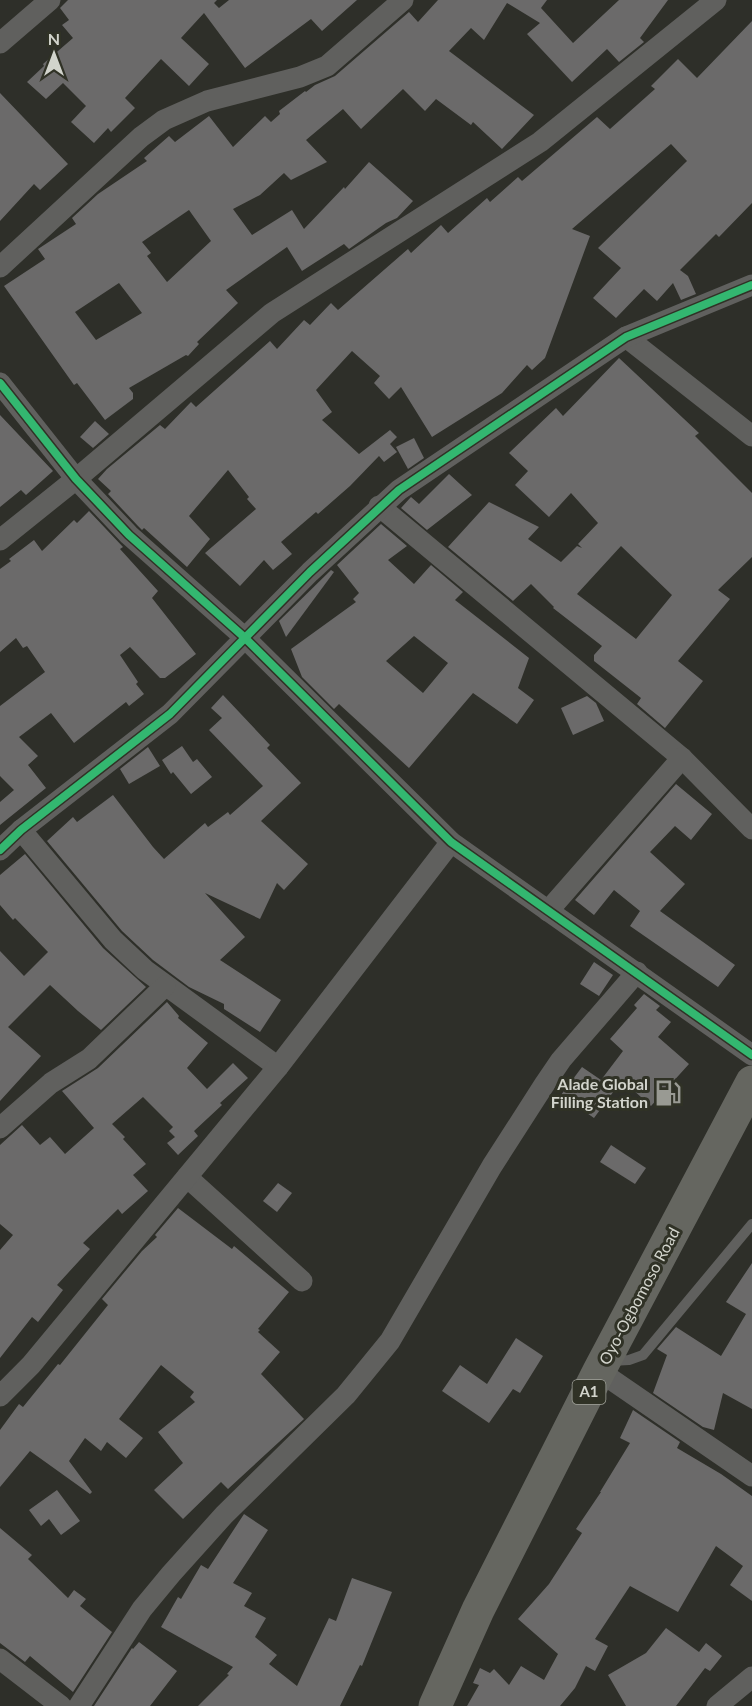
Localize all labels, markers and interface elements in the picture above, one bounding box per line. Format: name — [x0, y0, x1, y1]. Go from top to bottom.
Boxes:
north arrow — [24, 24, 84, 84]
text: N — [48, 29, 60, 48]
place label: Alade Global Filling Station — [551, 1074, 648, 1111]
fuel station icon: Alade Global Filling Station — [653, 1078, 683, 1108]
street label: Oyo-Ogbomoso Road — [594, 1224, 683, 1368]
road number: A1 — [572, 1380, 606, 1404]

